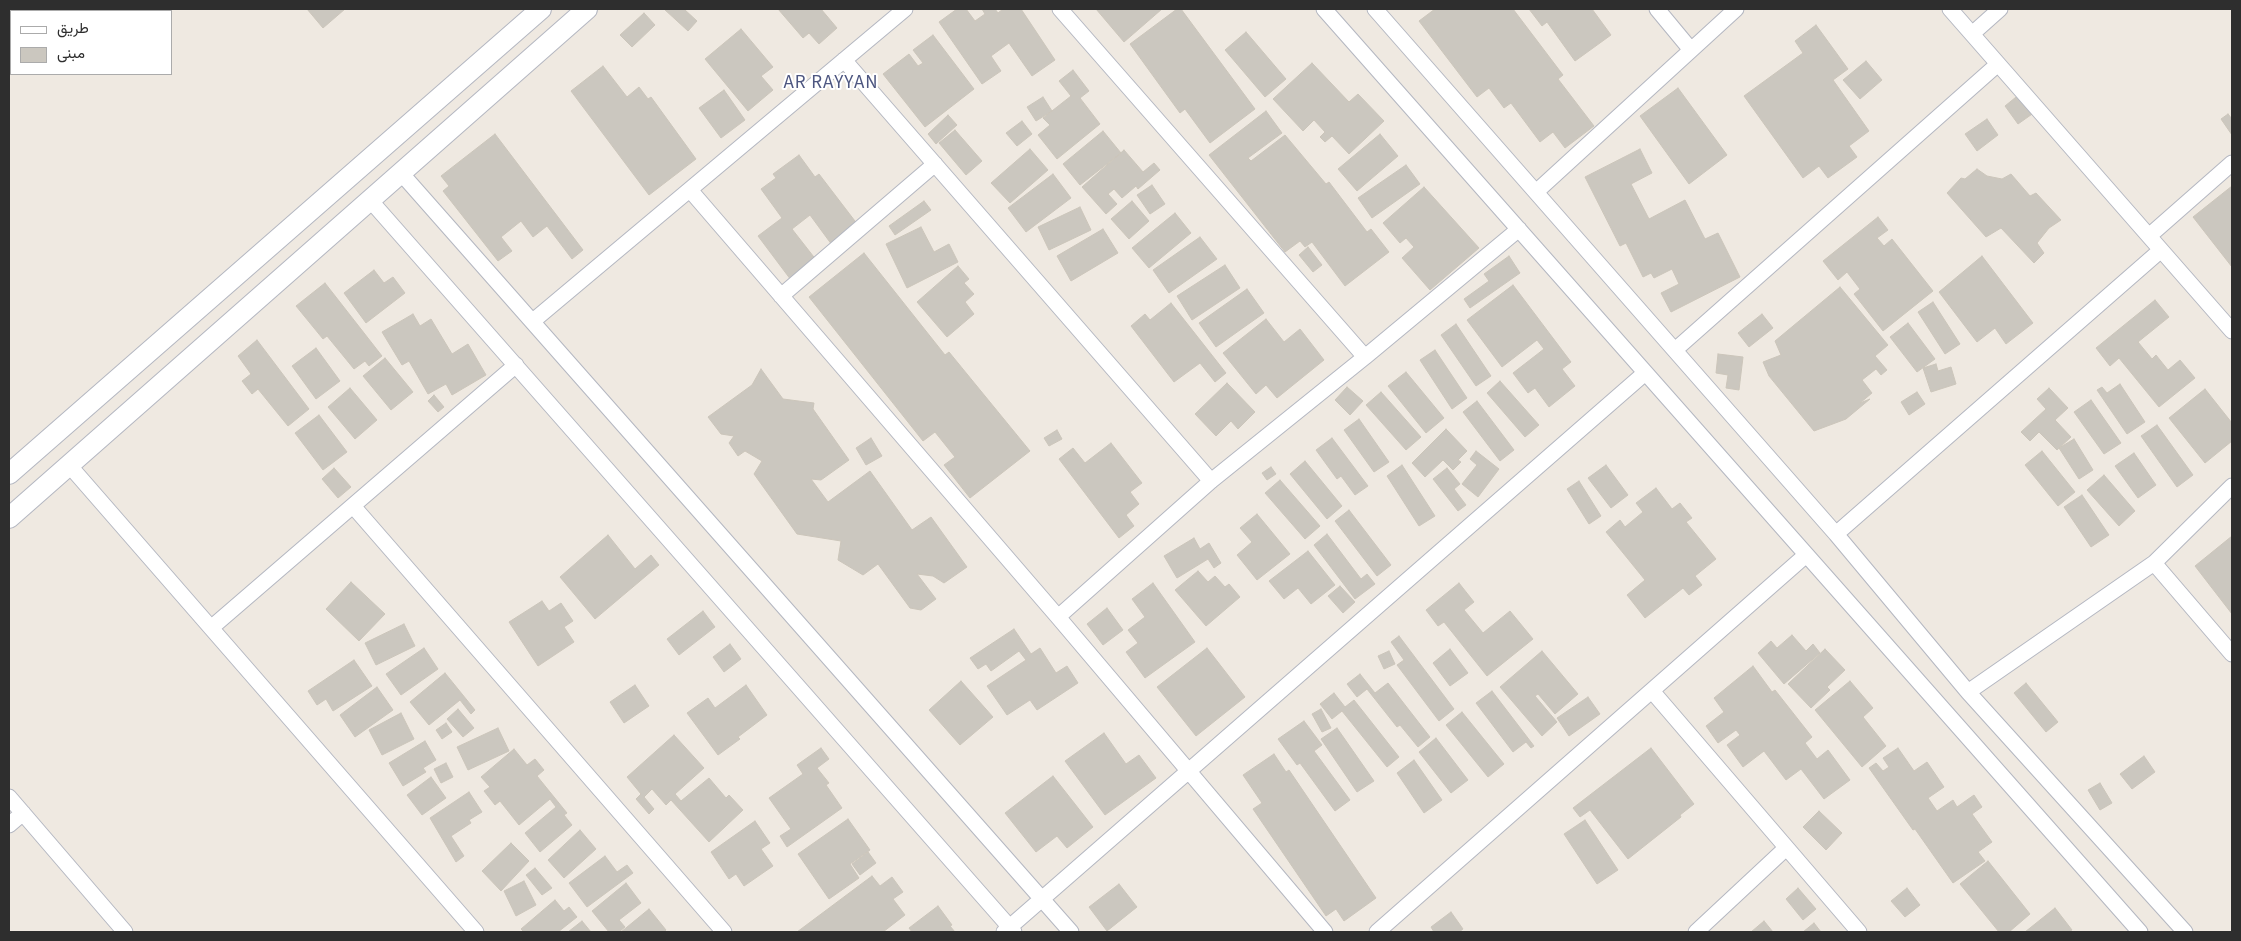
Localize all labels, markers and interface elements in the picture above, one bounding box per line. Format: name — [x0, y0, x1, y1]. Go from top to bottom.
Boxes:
legend — [10, 10, 172, 75]
text: طريق — [57, 18, 89, 39]
text: مبنى — [57, 43, 85, 64]
district label: AR RAYYAN — [782, 73, 880, 95]

